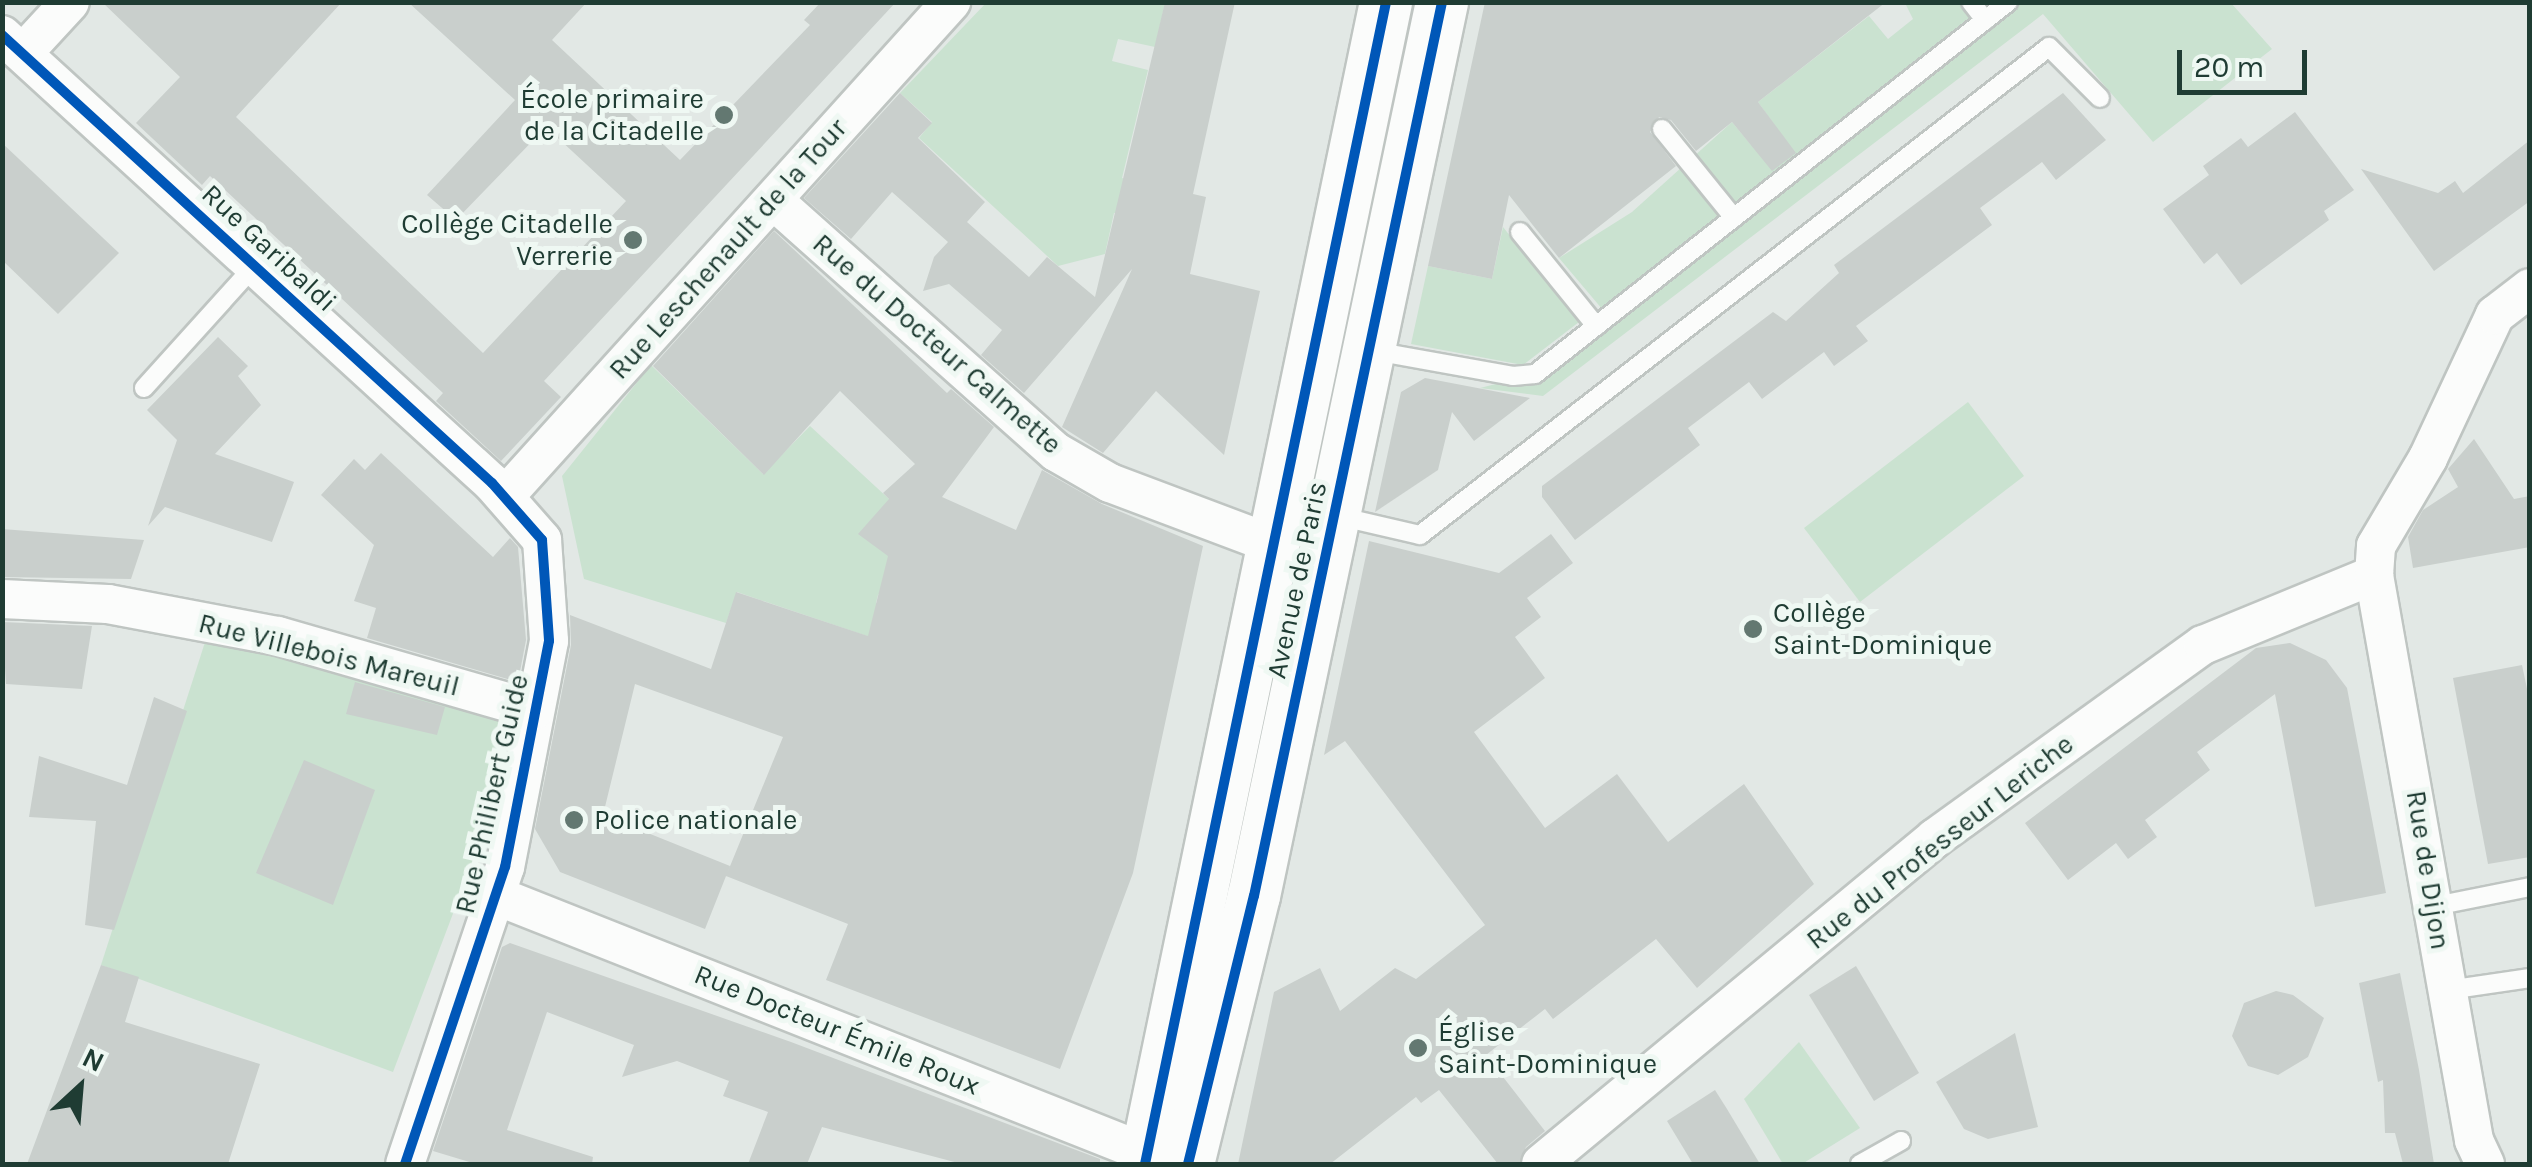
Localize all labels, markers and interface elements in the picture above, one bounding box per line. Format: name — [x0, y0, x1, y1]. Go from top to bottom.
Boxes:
scale bar — [2182, 30, 2312, 92]
text: 20 m — [2194, 49, 2264, 85]
place label: École primaire de la Citadelle — [520, 82, 704, 148]
marker: École primaire de la Citadelle — [713, 104, 735, 126]
street label: Rue Leschenault de la Tour — [602, 112, 854, 386]
street label: Rue Garibaldi — [195, 177, 343, 319]
place label: Collège Citadelle Verrerie — [401, 207, 613, 273]
street label: Rue du Docteur Calmette — [806, 227, 1068, 461]
marker: Collège Citadelle Verrerie — [622, 229, 644, 251]
street label: Avenue de Paris — [1260, 478, 1334, 682]
place label: Collège Saint-Dominique — [1773, 596, 1992, 662]
street label: Rue Villebois Mareuil — [195, 606, 463, 704]
marker: Collège Saint-Dominique — [1742, 618, 1764, 640]
street label: Rue Philibert Guide — [448, 671, 536, 917]
street label: Rue du Professeur Leriche — [1800, 727, 2080, 957]
street label: Rue de Dijon — [2399, 788, 2457, 952]
place label: Police nationale — [594, 803, 797, 837]
marker: Police nationale — [563, 809, 585, 831]
street label: Rue Docteur Émile Roux — [689, 957, 985, 1103]
place label: Église Saint-Dominique — [1438, 1015, 1657, 1081]
north arrow — [30, 1037, 130, 1137]
marker: Église Saint-Dominique — [1407, 1037, 1429, 1059]
text: N — [77, 1040, 110, 1079]

